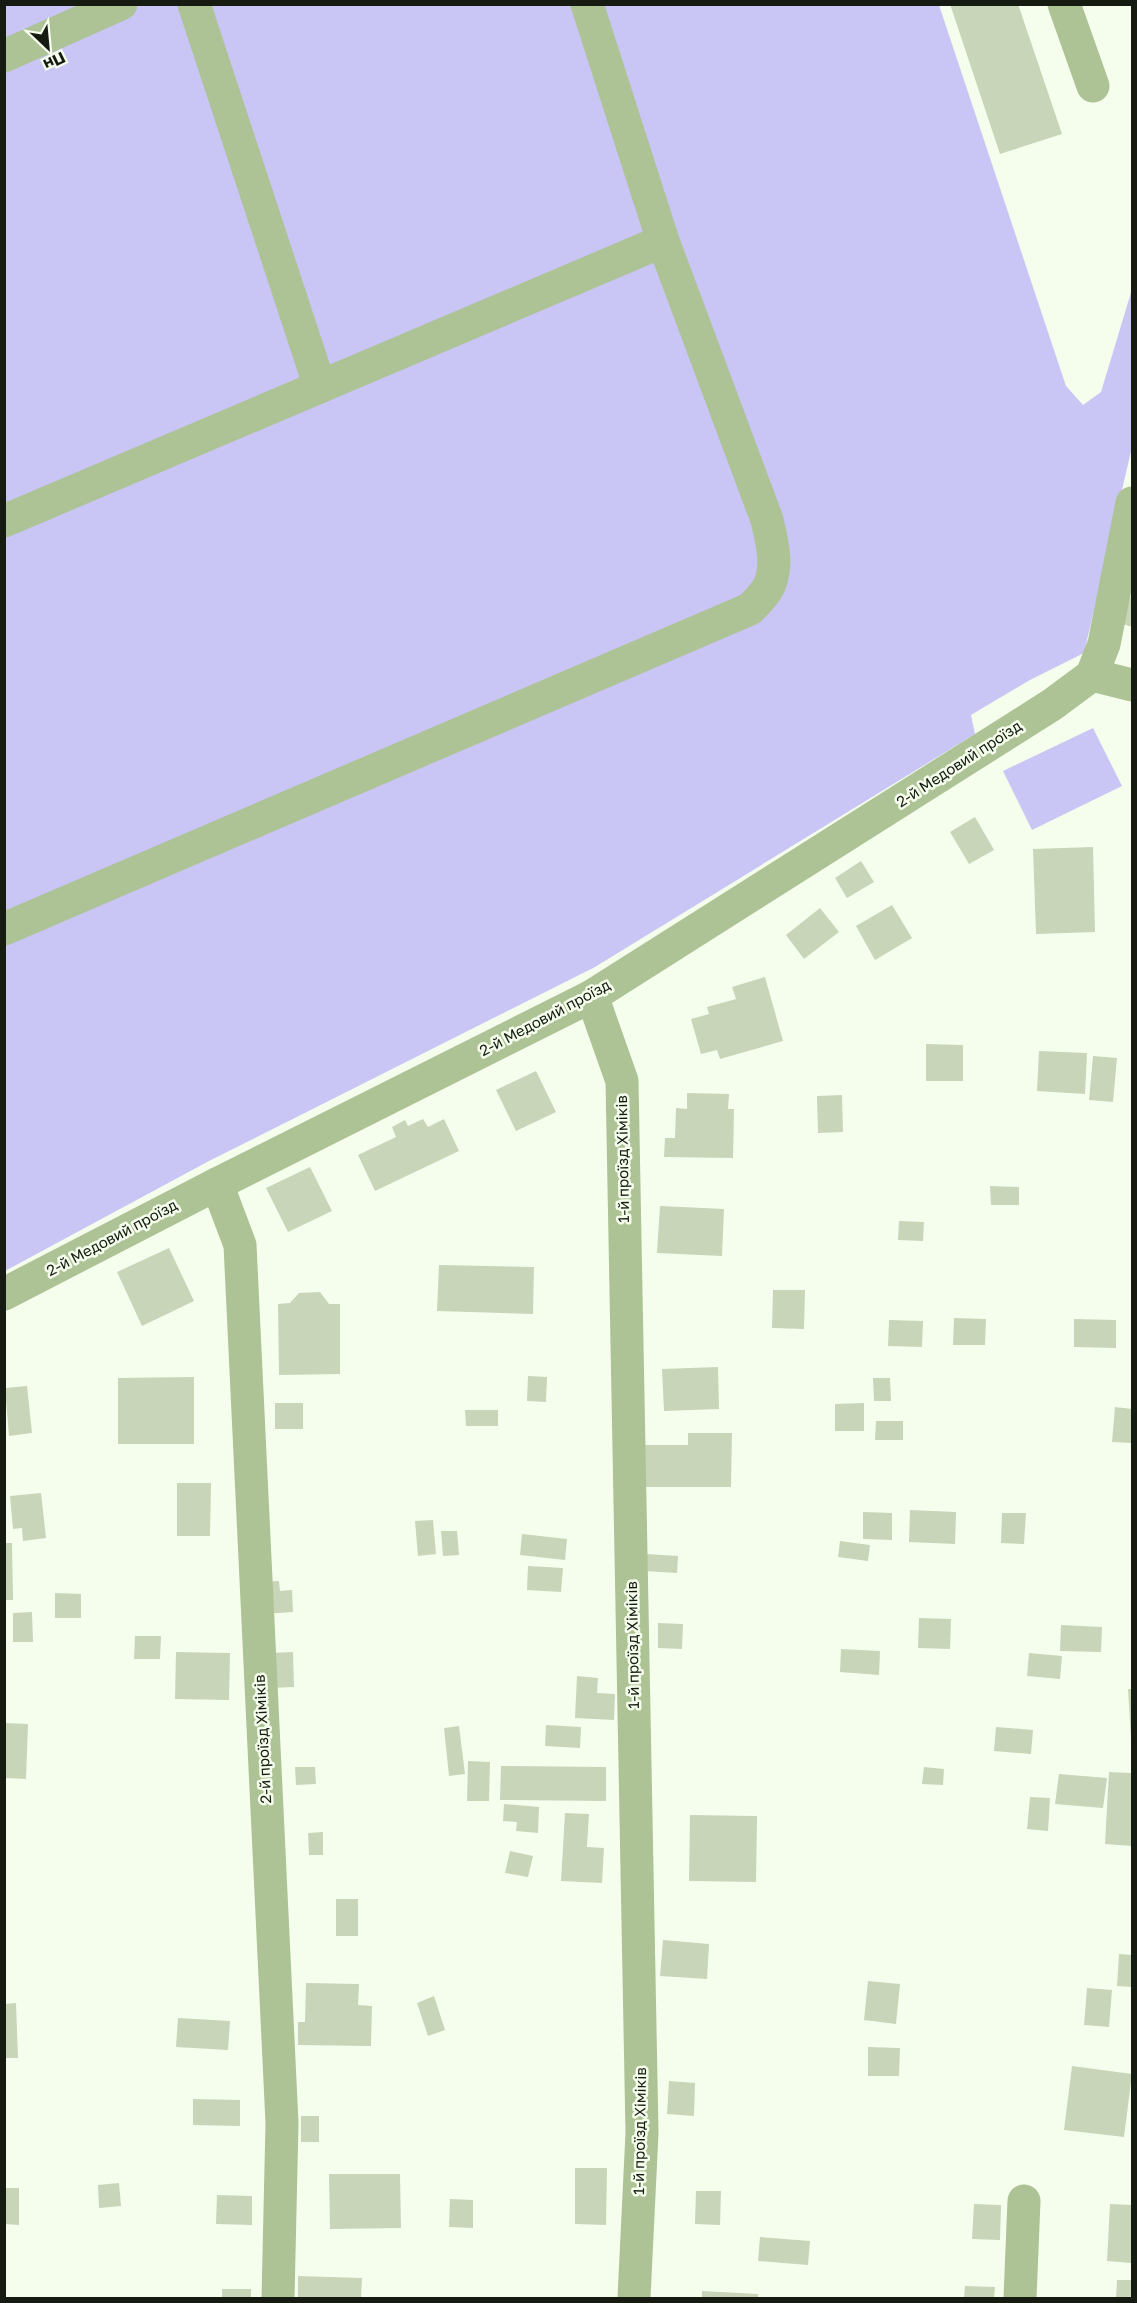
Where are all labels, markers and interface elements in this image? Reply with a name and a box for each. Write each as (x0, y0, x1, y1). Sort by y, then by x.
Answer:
north arrow (18, 18, 78, 78)
text: Пн (40, 48, 69, 75)
street label: 2-й Медовий проїзд (893, 716, 1024, 810)
street label: 2-й Медовий проїзд (476, 975, 613, 1059)
street label: 1-й проїзд Хіміків (612, 1095, 632, 1223)
street label: 2-й Медовий проїзд (43, 1195, 180, 1279)
street label: 1-й проїзд Хіміків (622, 1581, 642, 1709)
street label: 2-й проїзд Хіміків (250, 1674, 274, 1804)
street label: 1-й проїзд Хіміків (629, 2067, 649, 2195)

